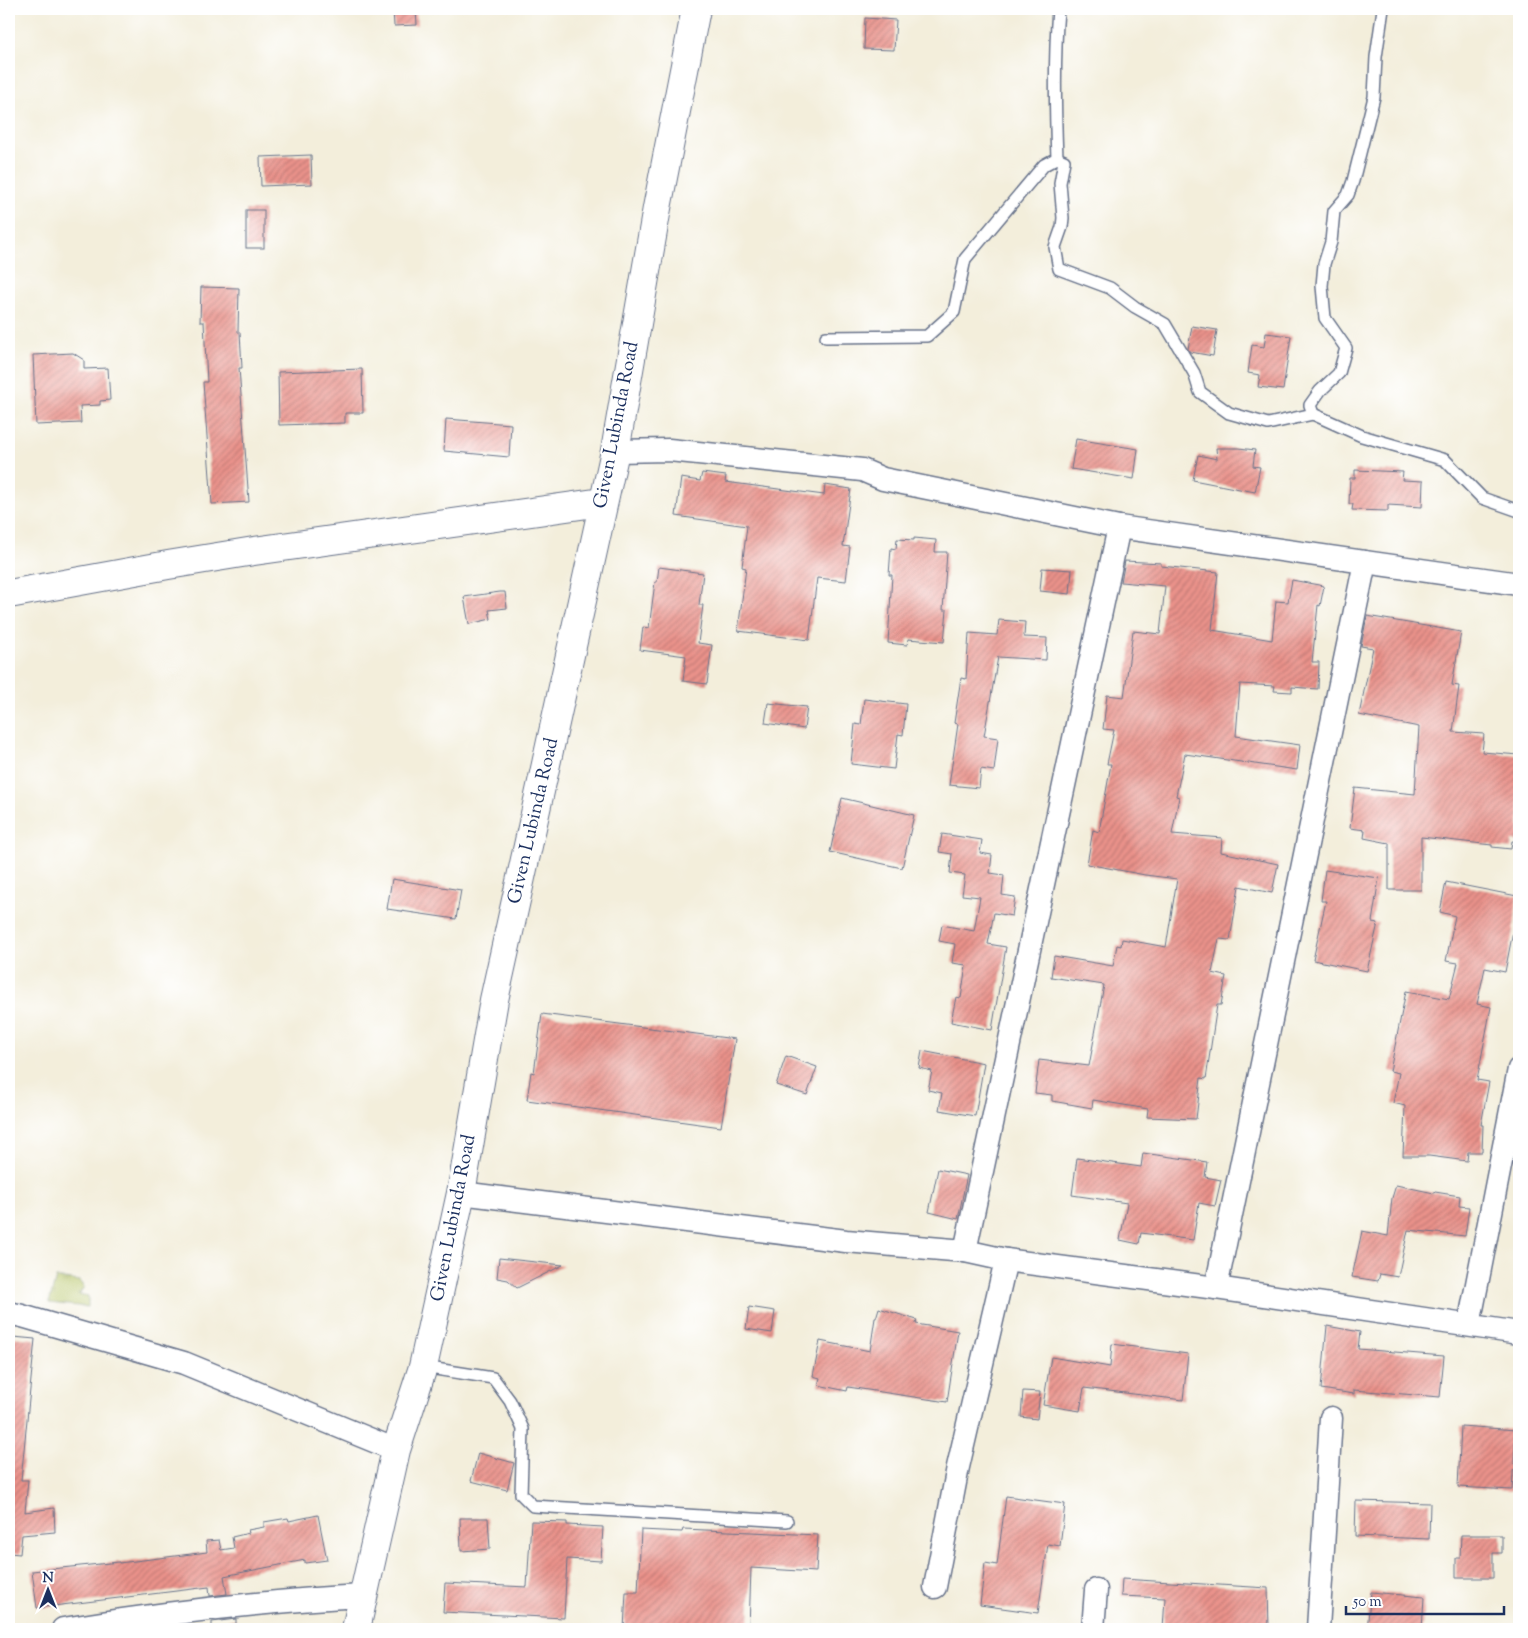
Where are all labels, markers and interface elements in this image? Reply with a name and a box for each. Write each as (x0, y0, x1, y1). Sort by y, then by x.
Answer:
street label: Given Lubinda Road (588, 339, 646, 511)
street label: Given Lubinda Road (502, 735, 566, 907)
street label: Given Lubinda Road (425, 1132, 483, 1304)
north arrow (22, 1566, 72, 1616)
text: N (42, 1569, 54, 1589)
scale bar (1346, 1583, 1503, 1615)
text: 50 m (1352, 1592, 1382, 1613)

